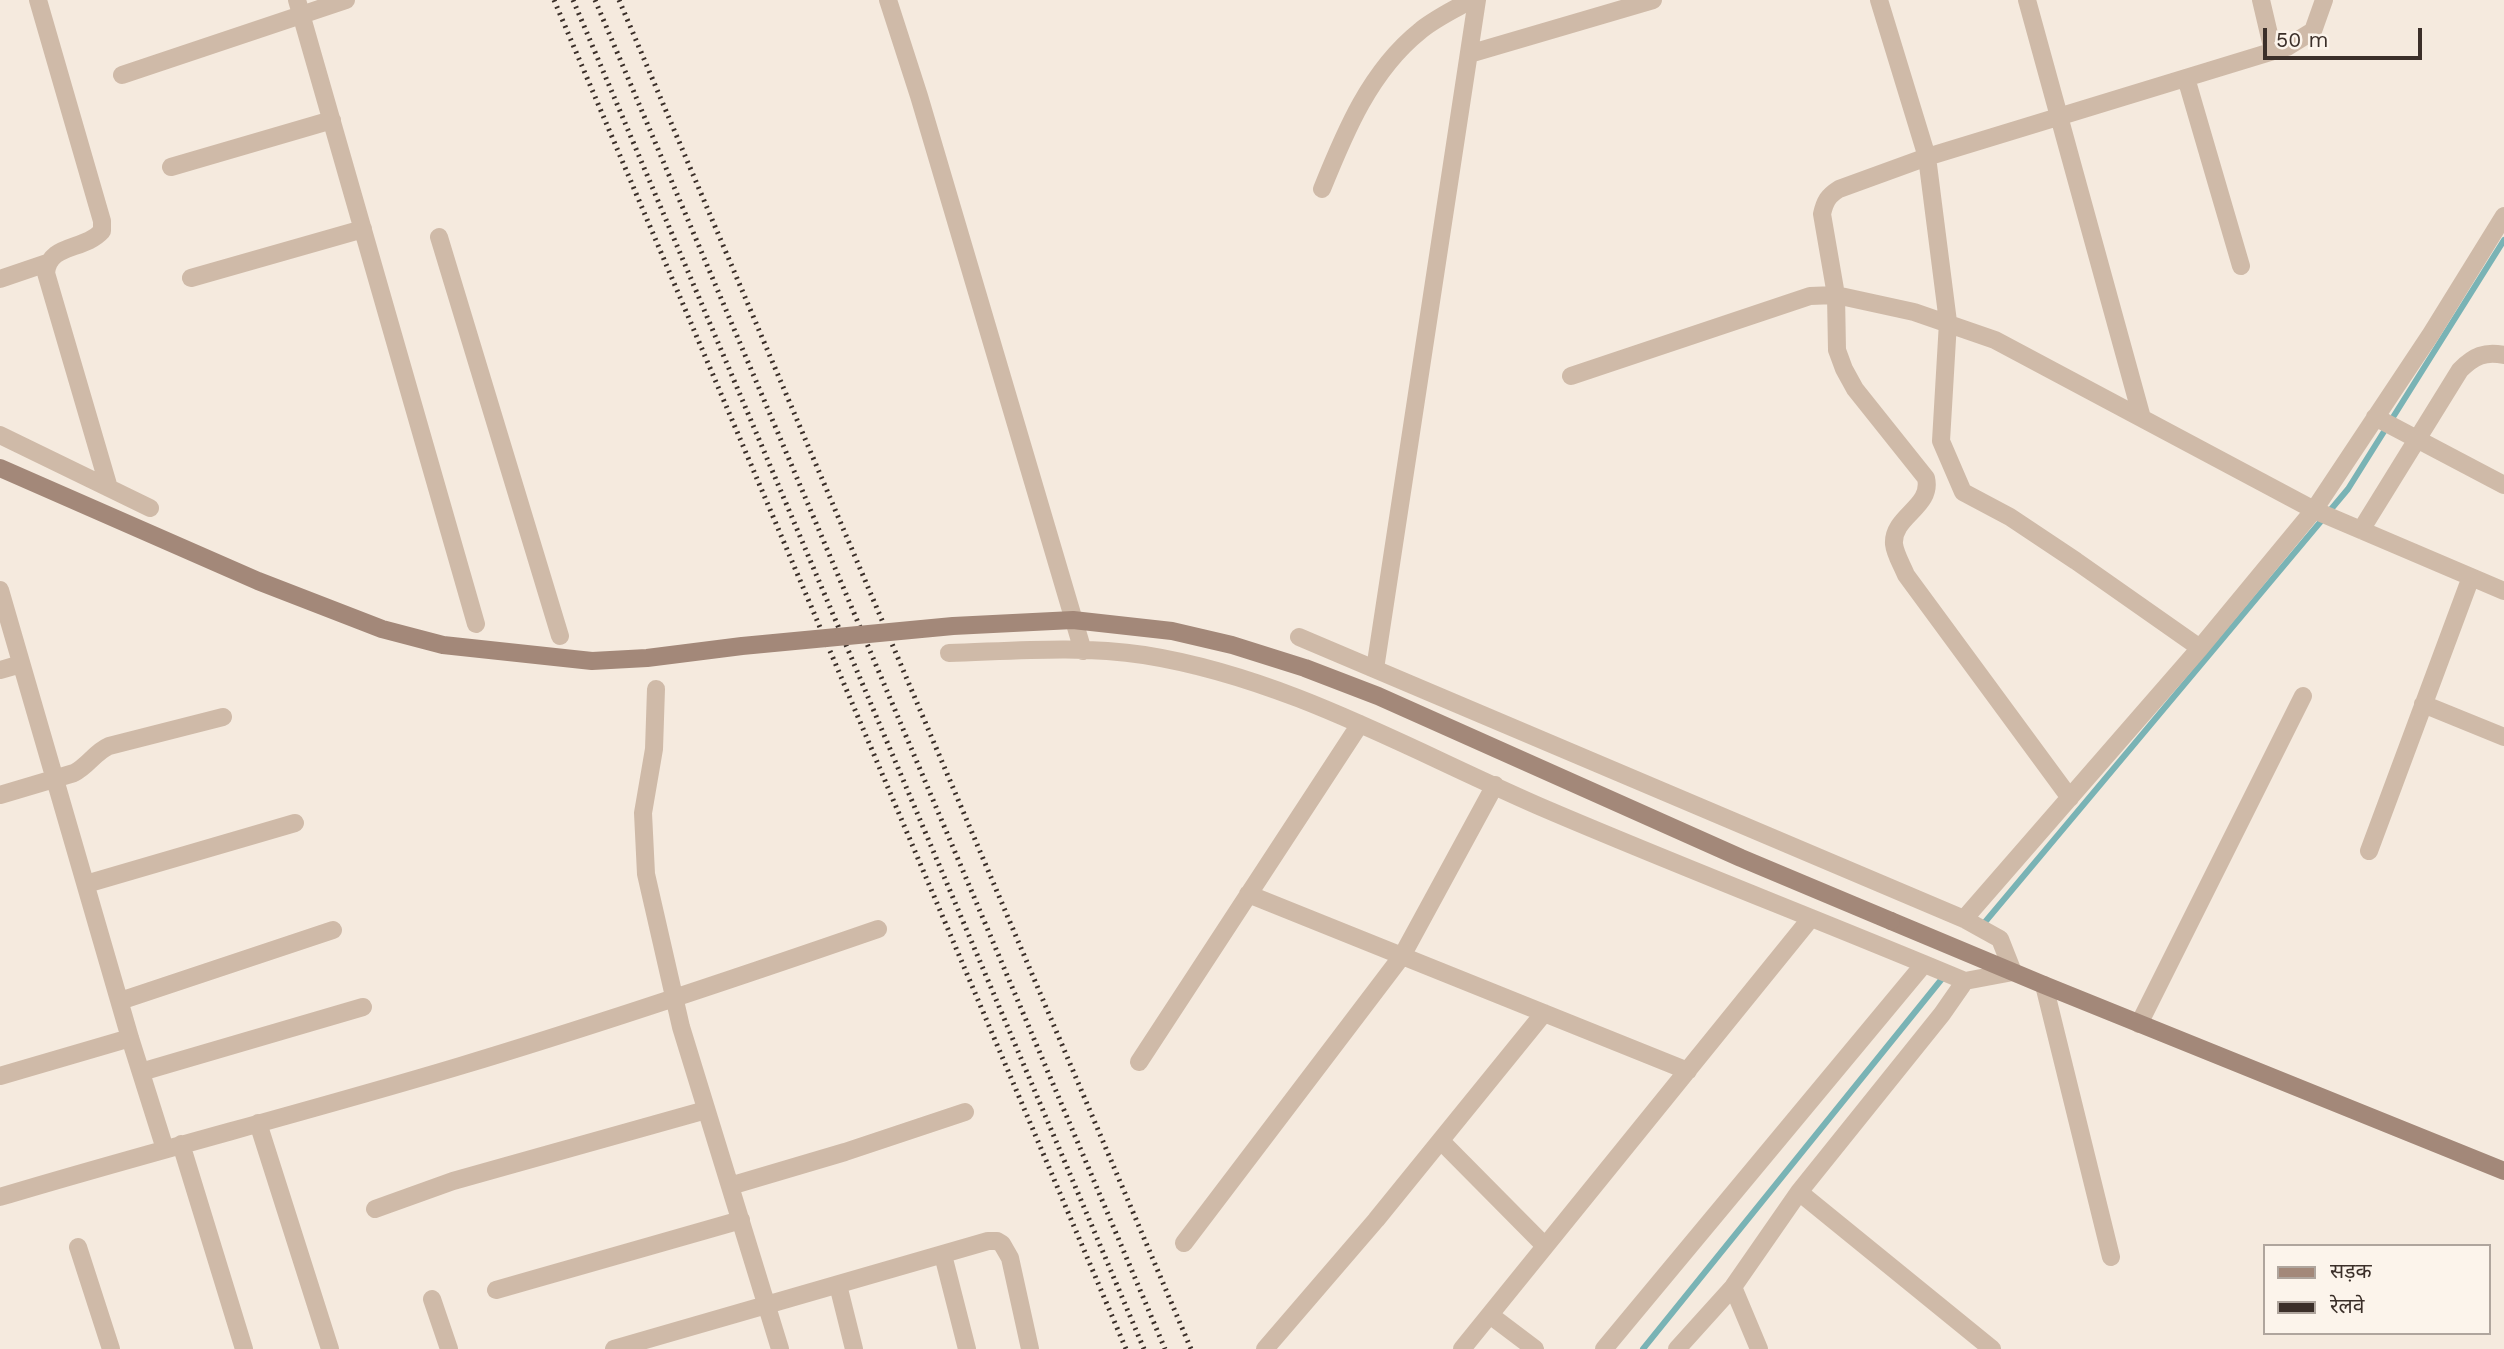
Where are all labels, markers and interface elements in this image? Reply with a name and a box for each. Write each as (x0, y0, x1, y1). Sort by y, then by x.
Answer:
scale bar (2266, 14, 2425, 58)
text: 50 m (2276, 27, 2328, 52)
legend (2262, 1244, 2490, 1335)
text: सड़क (2330, 1258, 2372, 1283)
text: रेलवे (2330, 1293, 2365, 1318)

